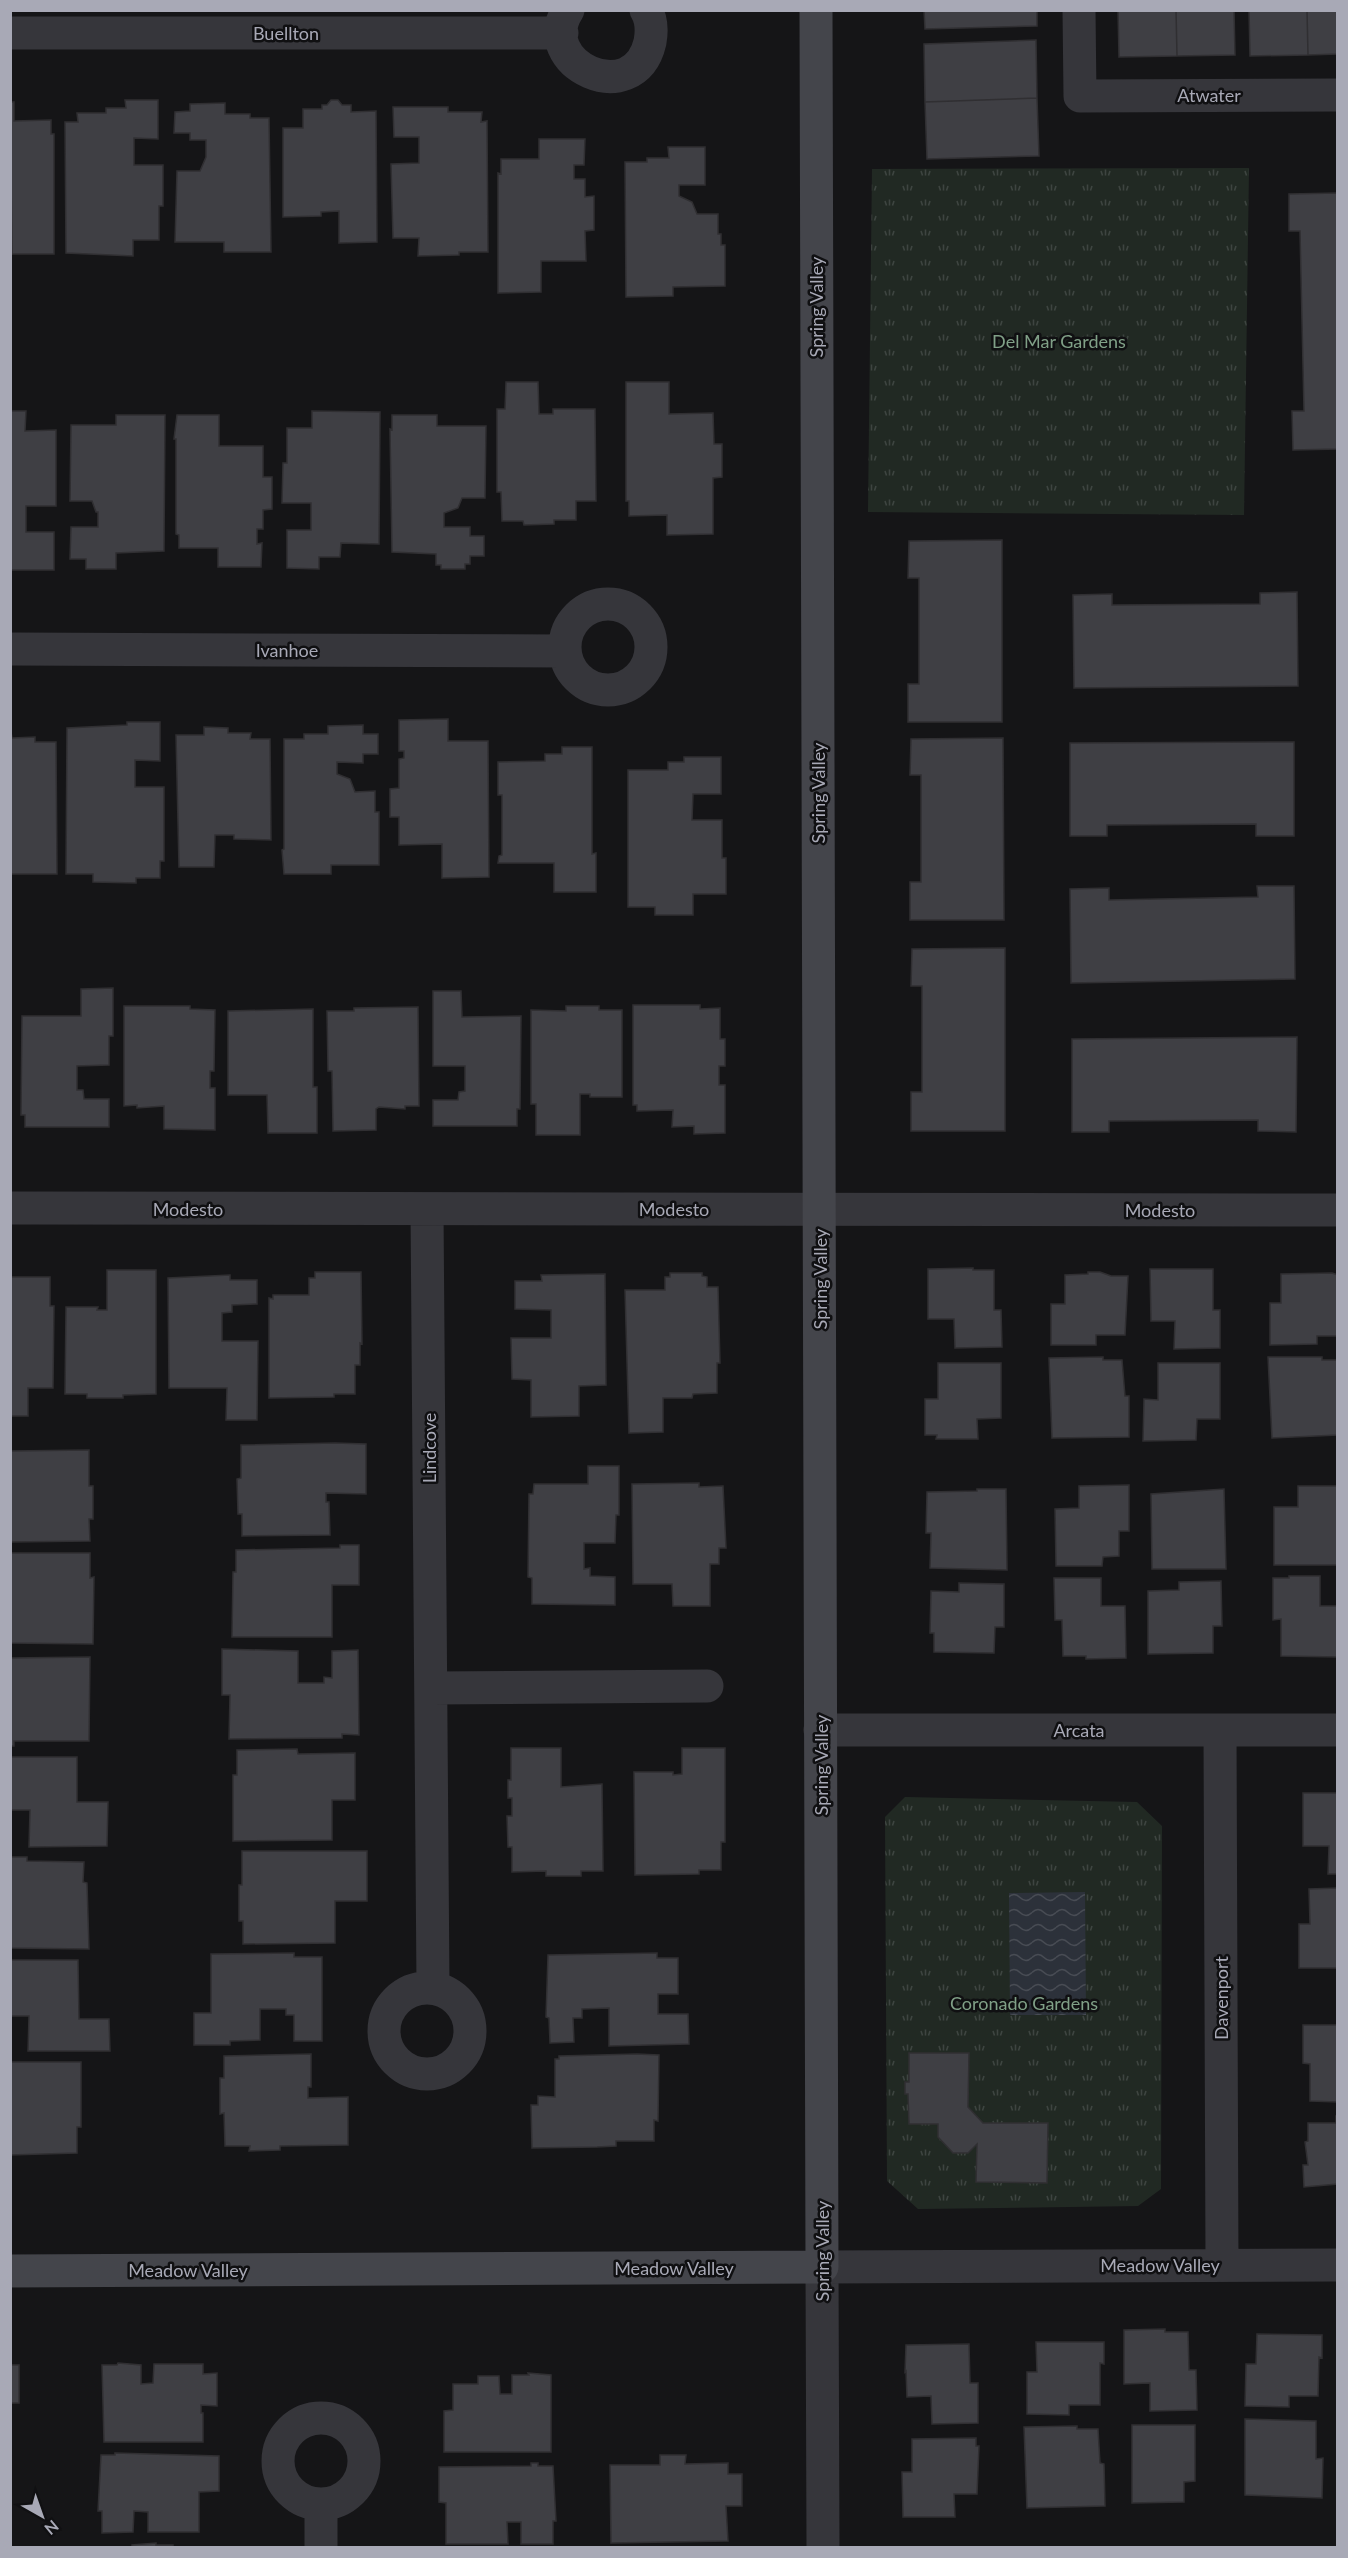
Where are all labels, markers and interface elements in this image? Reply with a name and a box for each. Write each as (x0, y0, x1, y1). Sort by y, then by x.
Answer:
street label: Buellton (253, 22, 319, 44)
street label: Atwater (1177, 84, 1241, 106)
street label: Spring Valley (805, 256, 827, 357)
park label: Del Mar Gardens (992, 330, 1126, 352)
street label: Ivanhoe (256, 639, 318, 661)
street label: Spring Valley (807, 742, 829, 843)
street label: Modesto (153, 1198, 223, 1220)
street label: Modesto (639, 1198, 709, 1220)
street label: Modesto (1125, 1199, 1195, 1221)
street label: Spring Valley (809, 1228, 831, 1329)
street label: Lindcove (418, 1413, 440, 1483)
street label: Spring Valley (810, 1714, 832, 1815)
street label: Arcata (1053, 1719, 1105, 1741)
street label: Davenport (1210, 1955, 1232, 2040)
park label: Coronado Gardens (950, 1992, 1098, 2014)
street label: Spring Valley (811, 2200, 833, 2301)
street label: Meadow Valley (1100, 2254, 1221, 2276)
street label: Meadow Valley (614, 2257, 735, 2279)
street label: Meadow Valley (128, 2259, 249, 2281)
north arrow (12, 2486, 72, 2546)
text: N (41, 2517, 63, 2539)

